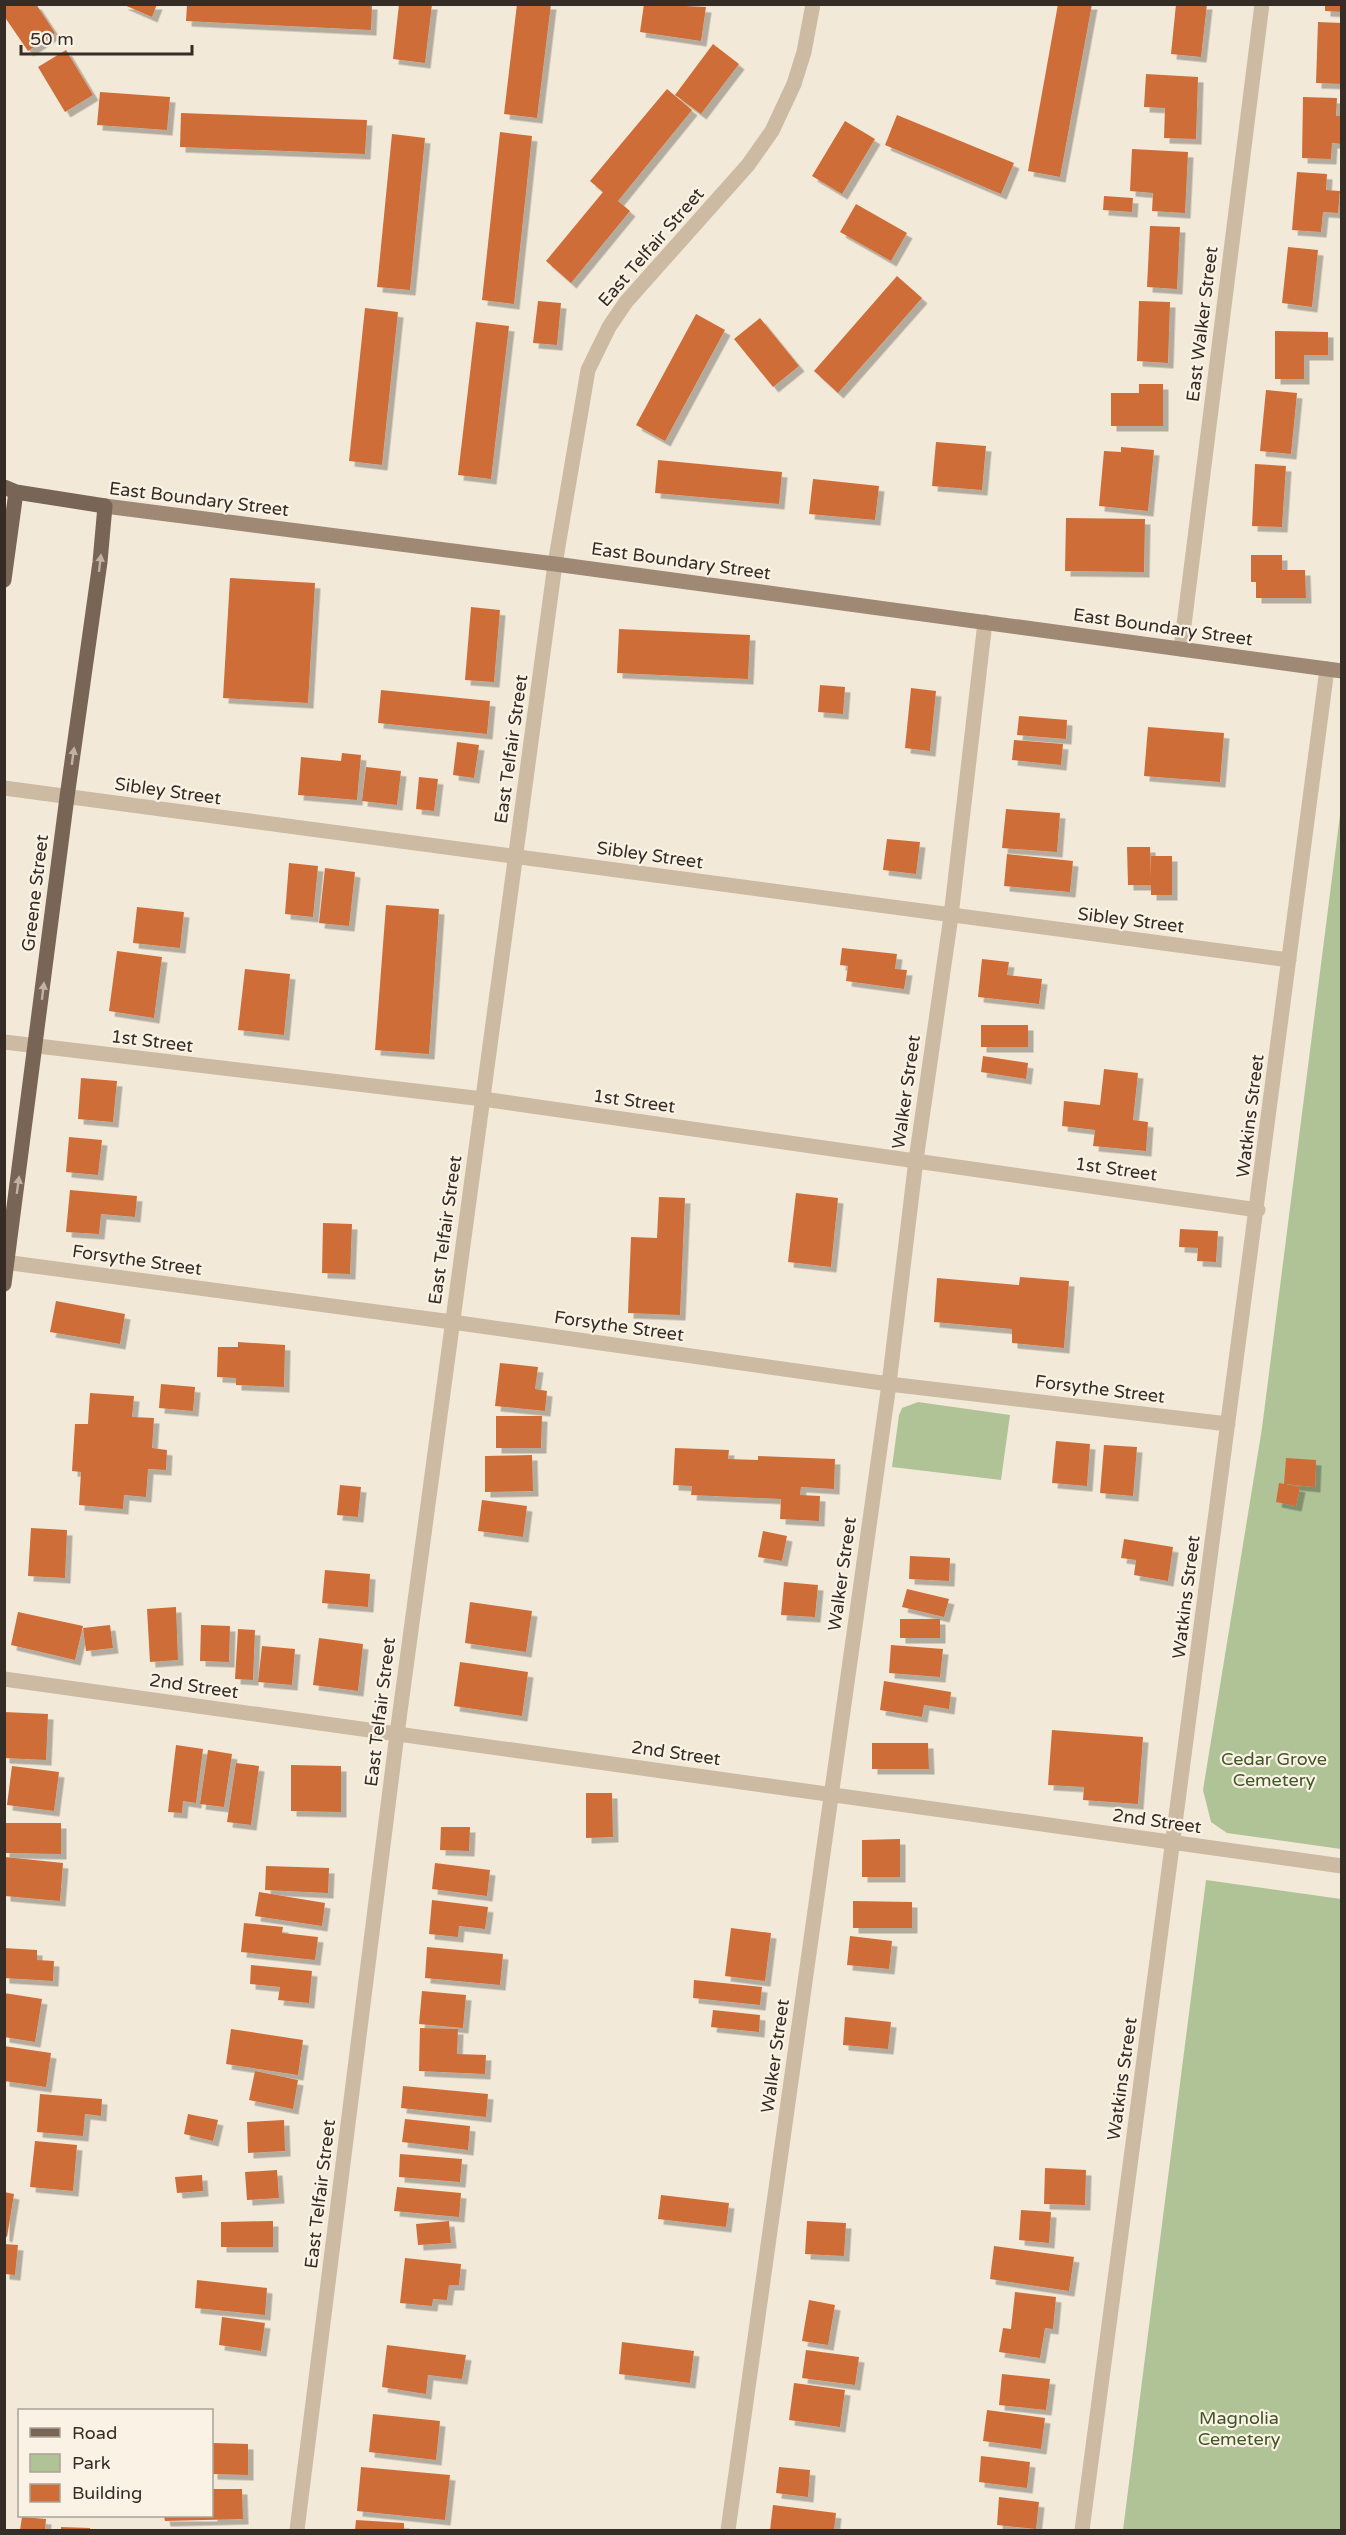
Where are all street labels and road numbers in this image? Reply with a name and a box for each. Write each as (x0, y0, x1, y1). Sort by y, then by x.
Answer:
street label: East Telfair Street (593, 183, 709, 311)
street label: East Walker Street (1182, 245, 1222, 403)
street label: East Boundary Street (108, 477, 290, 521)
street label: East Boundary Street (590, 538, 772, 585)
street label: East Boundary Street (1072, 604, 1254, 651)
street label: East Telfair Street (490, 673, 532, 825)
street label: Sibley Street (113, 773, 223, 809)
street label: Greene Street (17, 833, 53, 953)
street label: Sibley Street (595, 837, 705, 873)
street label: Sibley Street (1076, 903, 1186, 937)
street label: 1st Street (110, 1025, 195, 1057)
street label: Walker Street (887, 1033, 925, 1150)
street label: Watkins Street (1232, 1053, 1269, 1179)
street label: 1st Street (591, 1084, 677, 1118)
street label: 1st Street (1073, 1152, 1159, 1186)
street label: East Telfair Street (424, 1154, 466, 1306)
street label: Forsythe Street (71, 1240, 203, 1280)
street label: Forsythe Street (553, 1306, 685, 1346)
street label: Forsythe Street (1034, 1370, 1166, 1408)
street label: Walker Street (823, 1515, 861, 1632)
street label: Watkins Street (1168, 1534, 1205, 1660)
street label: East Telfair Street (360, 1636, 400, 1788)
street label: 2nd Street (148, 1669, 240, 1703)
street label: 2nd Street (630, 1736, 722, 1770)
street label: 2nd Street (1111, 1804, 1203, 1838)
street label: Walker Street (756, 1997, 794, 2114)
street label: Watkins Street (1102, 2016, 1142, 2142)
street label: East Telfair Street (300, 2118, 340, 2270)

